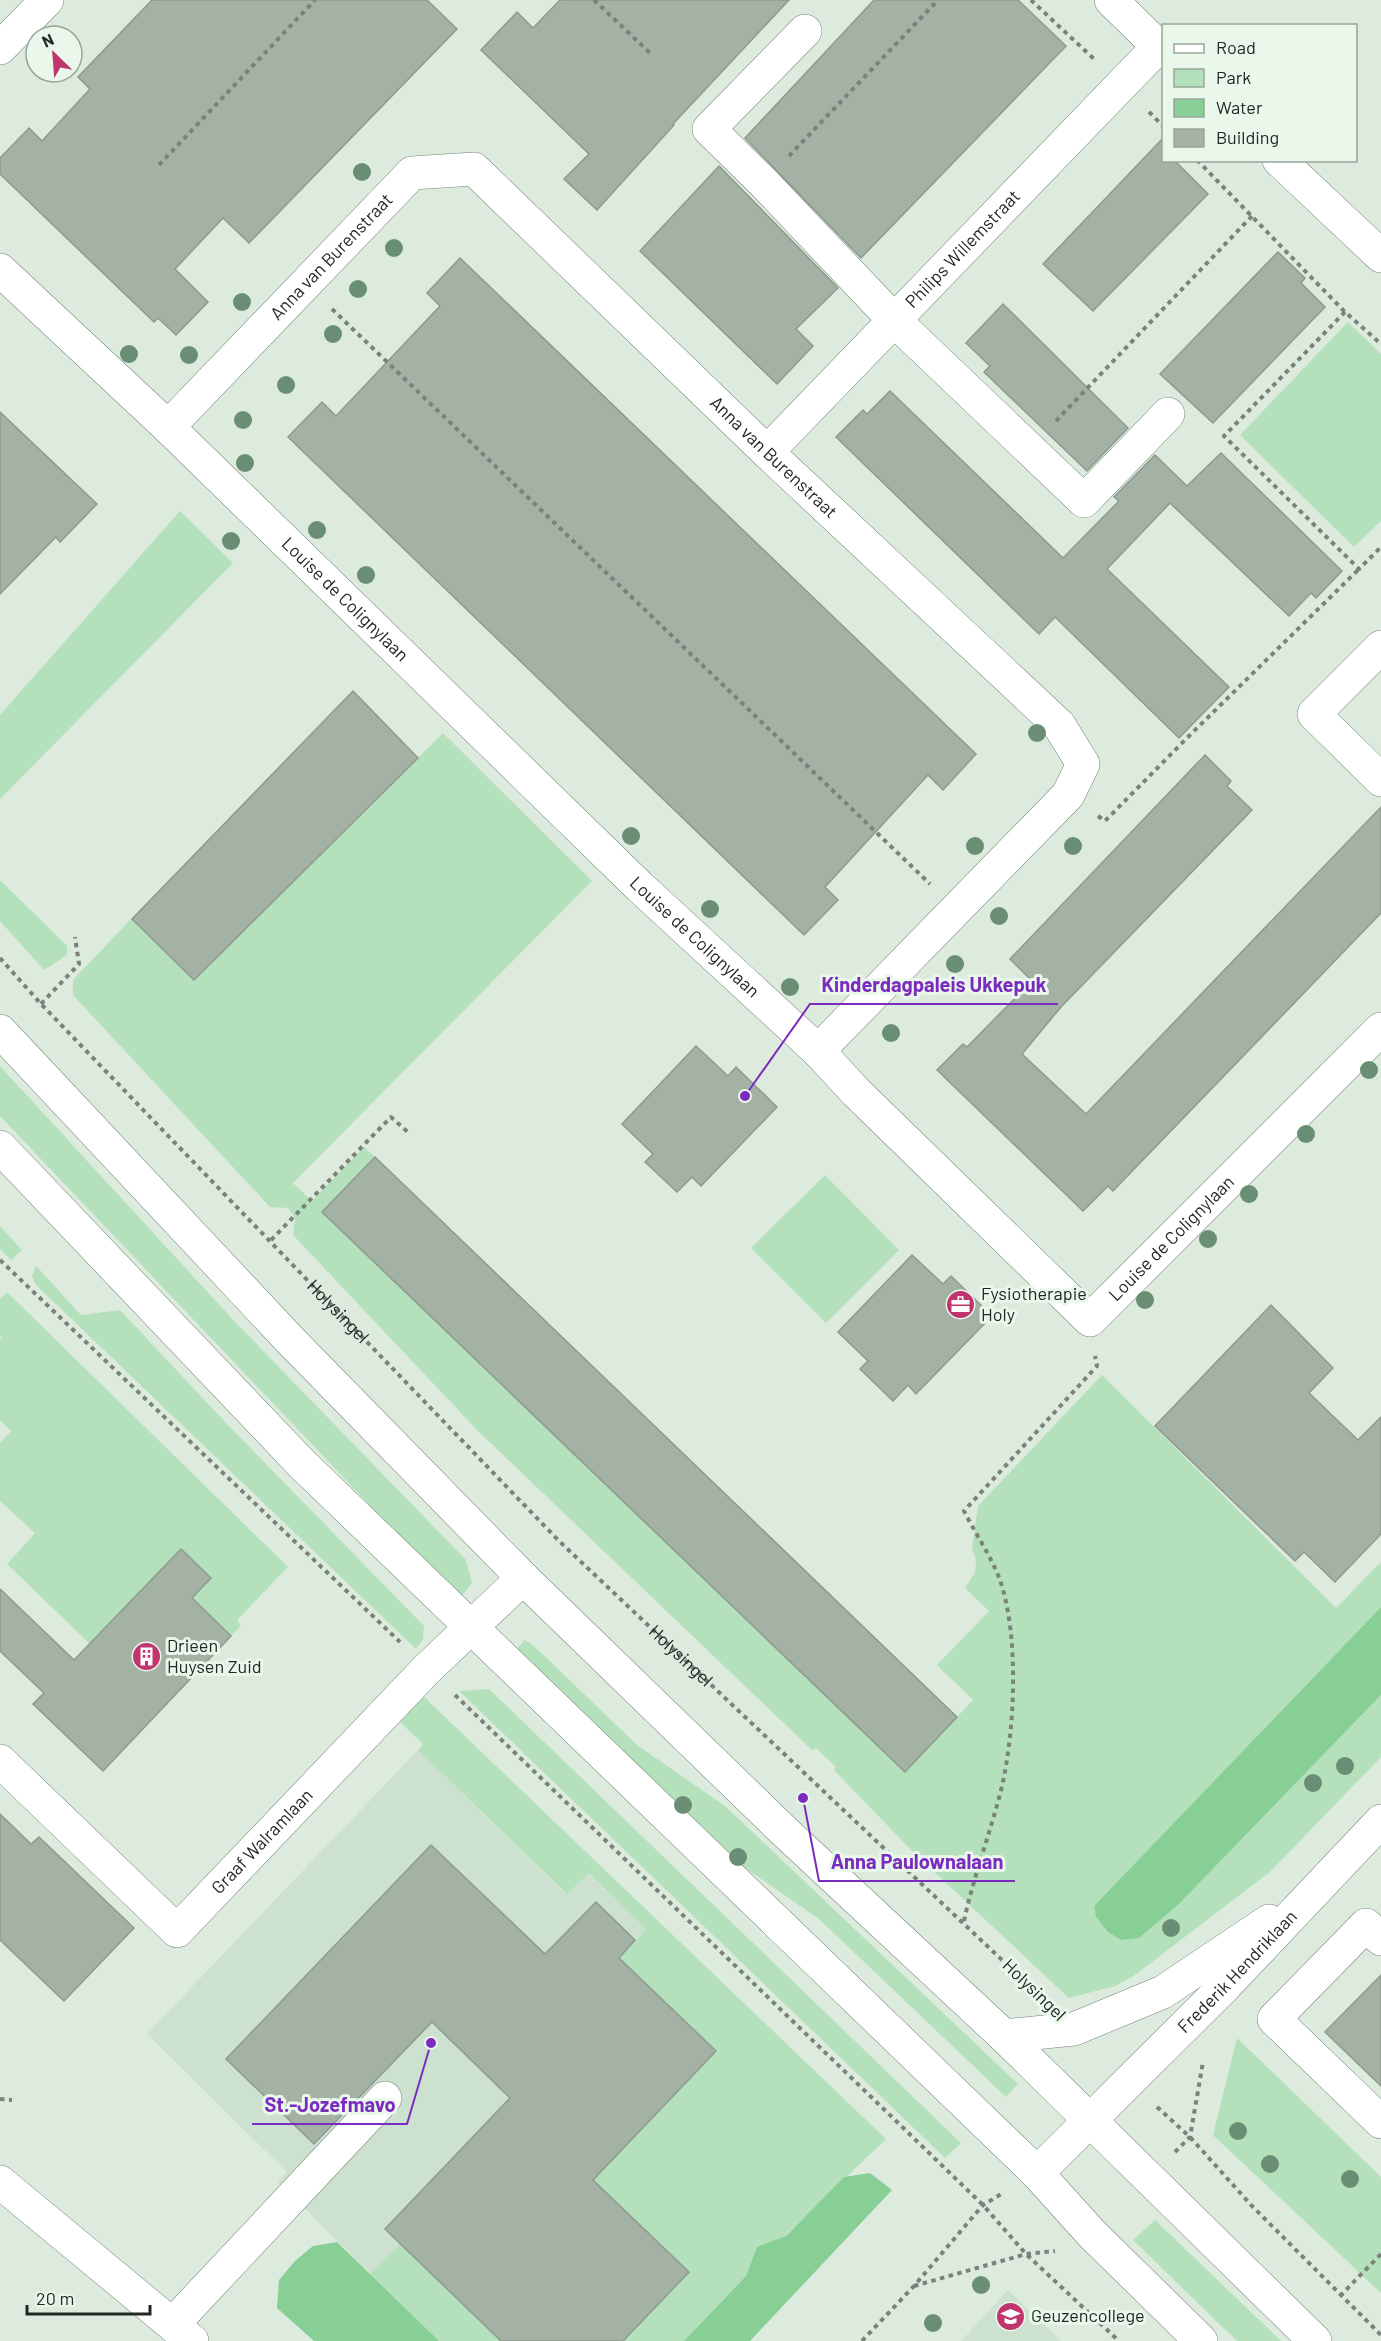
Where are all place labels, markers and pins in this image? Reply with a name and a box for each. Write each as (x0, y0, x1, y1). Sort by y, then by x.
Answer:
callout: Kinderdagpaleis Ukkepuk (810, 966, 1058, 1004)
place label: Fysiotherapie Holy (981, 1282, 1087, 1325)
office icon: Fysiotherapie Holy (944, 1288, 976, 1320)
place label: Drieen Huysen Zuid (167, 1634, 262, 1677)
building icon: Drieen Huysen Zuid (130, 1640, 162, 1672)
callout: Anna Paulownalaan (819, 1843, 1015, 1881)
callout: St.-Jozefmavo (252, 2086, 407, 2124)
school or university icon: Geuzencollege (994, 2300, 1026, 2332)
place label: Geuzencollege (1031, 2304, 1145, 2326)

